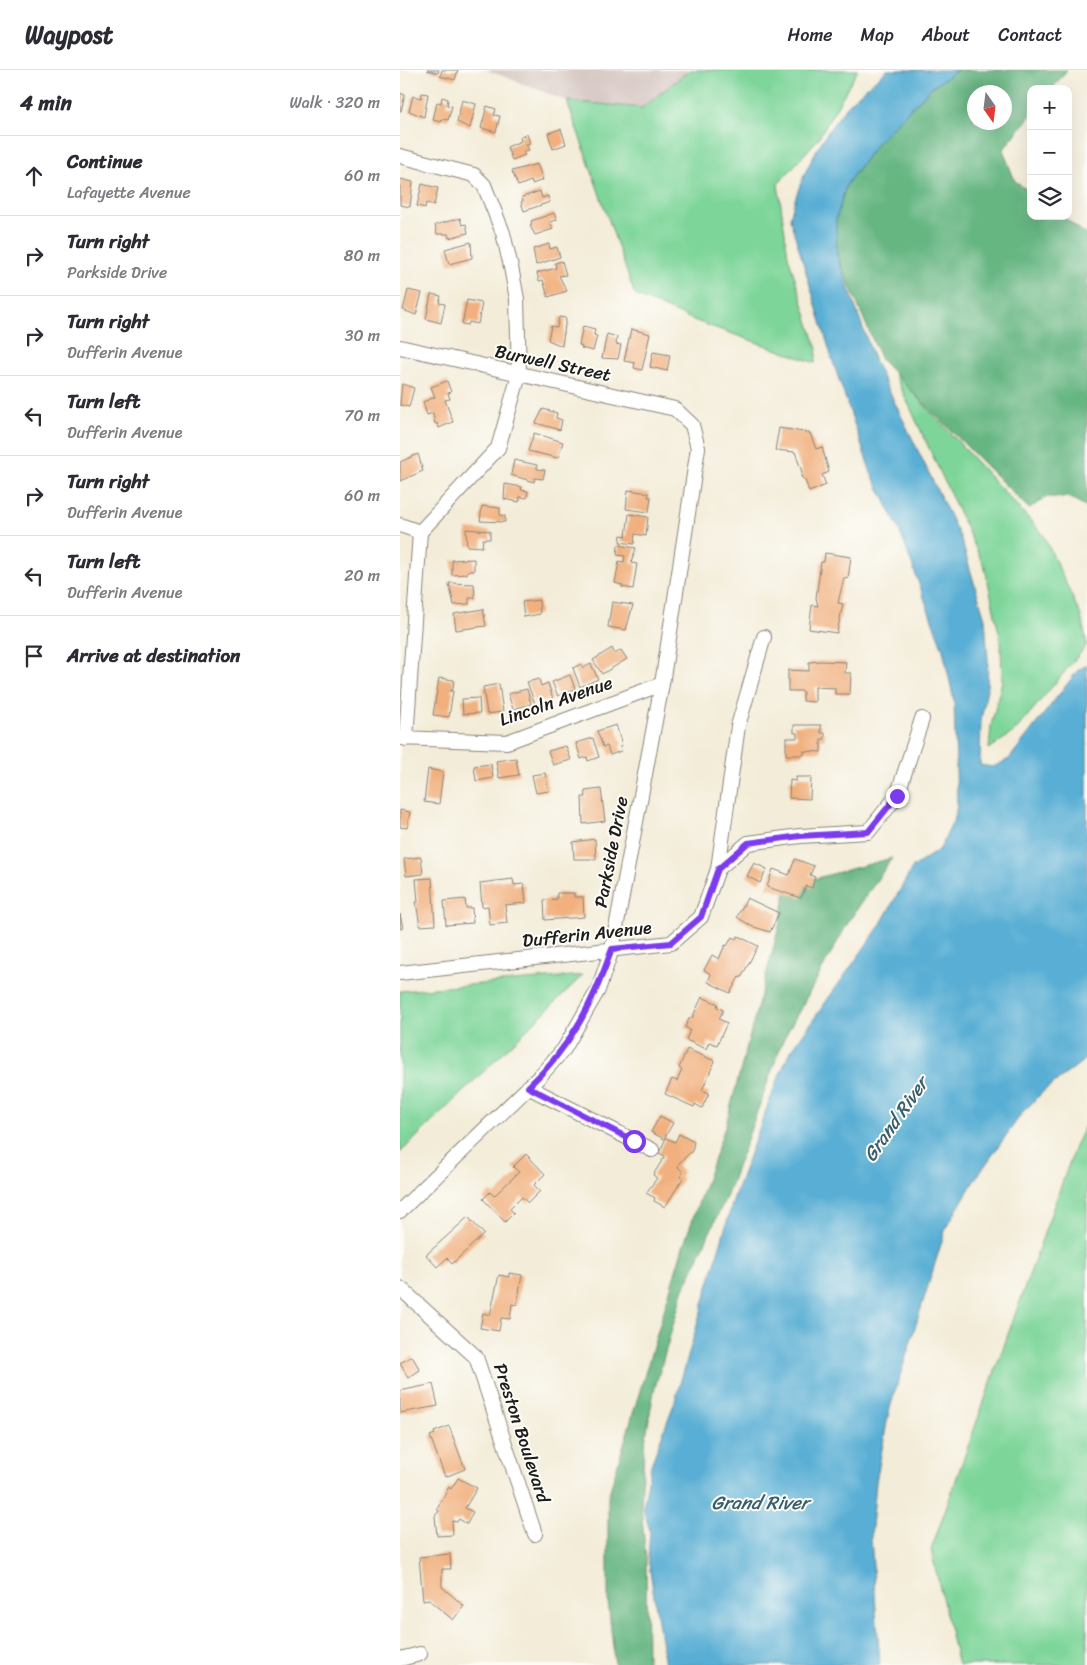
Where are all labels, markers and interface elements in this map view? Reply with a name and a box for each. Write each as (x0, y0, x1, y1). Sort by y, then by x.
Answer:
text: Waypost (25, 14, 113, 56)
text: Home (788, 19, 833, 51)
text: Map (861, 19, 894, 51)
text: About (922, 19, 970, 51)
text: Contact (998, 19, 1062, 51)
text: 4 min (20, 84, 72, 122)
north arrow (967, 85, 1012, 130)
map controls (1027, 85, 1072, 220)
button: + (1027, 85, 1072, 130)
text: Walk · 320 m (289, 88, 380, 117)
button: − (1027, 130, 1072, 175)
text: Continue (67, 145, 143, 178)
text: 60 m (344, 161, 380, 190)
icon: ahead (20, 162, 48, 190)
button: layers (1027, 175, 1072, 220)
text: Lafayette Avenue (67, 178, 191, 207)
text: Turn right (67, 225, 149, 258)
text: 80 m (344, 241, 380, 270)
icon: right (20, 242, 48, 270)
text: Parkside Drive (67, 258, 167, 287)
text: Turn right (67, 305, 149, 338)
text: 30 m (345, 321, 380, 350)
icon: right (20, 322, 48, 350)
street label: Burwell Street (492, 335, 614, 391)
text: Dufferin Avenue (67, 338, 182, 367)
text: Turn left (67, 385, 140, 418)
text: 70 m (344, 401, 380, 430)
icon: left (20, 402, 48, 430)
text: Dufferin Avenue (67, 418, 182, 447)
text: Turn right (67, 465, 149, 498)
text: 60 m (344, 481, 380, 510)
icon: right (20, 482, 48, 510)
text: Dufferin Avenue (67, 498, 182, 527)
text: Turn left (67, 545, 140, 578)
text: 20 m (344, 561, 380, 590)
icon: left (20, 562, 48, 590)
text: Dufferin Avenue (67, 578, 182, 607)
text: Arrive at destination (67, 639, 240, 672)
icon: arrive (20, 642, 48, 670)
street label: Lincoln Avenue (495, 667, 617, 735)
route end (886, 785, 909, 808)
street label: Parkside Drive (585, 794, 637, 910)
street label: Dufferin Avenue (521, 911, 654, 957)
water label: Grand River (854, 1067, 939, 1168)
route start (623, 1130, 646, 1153)
street label: Preston Boulevard (484, 1359, 560, 1508)
water label: Grand River (712, 1486, 812, 1519)

